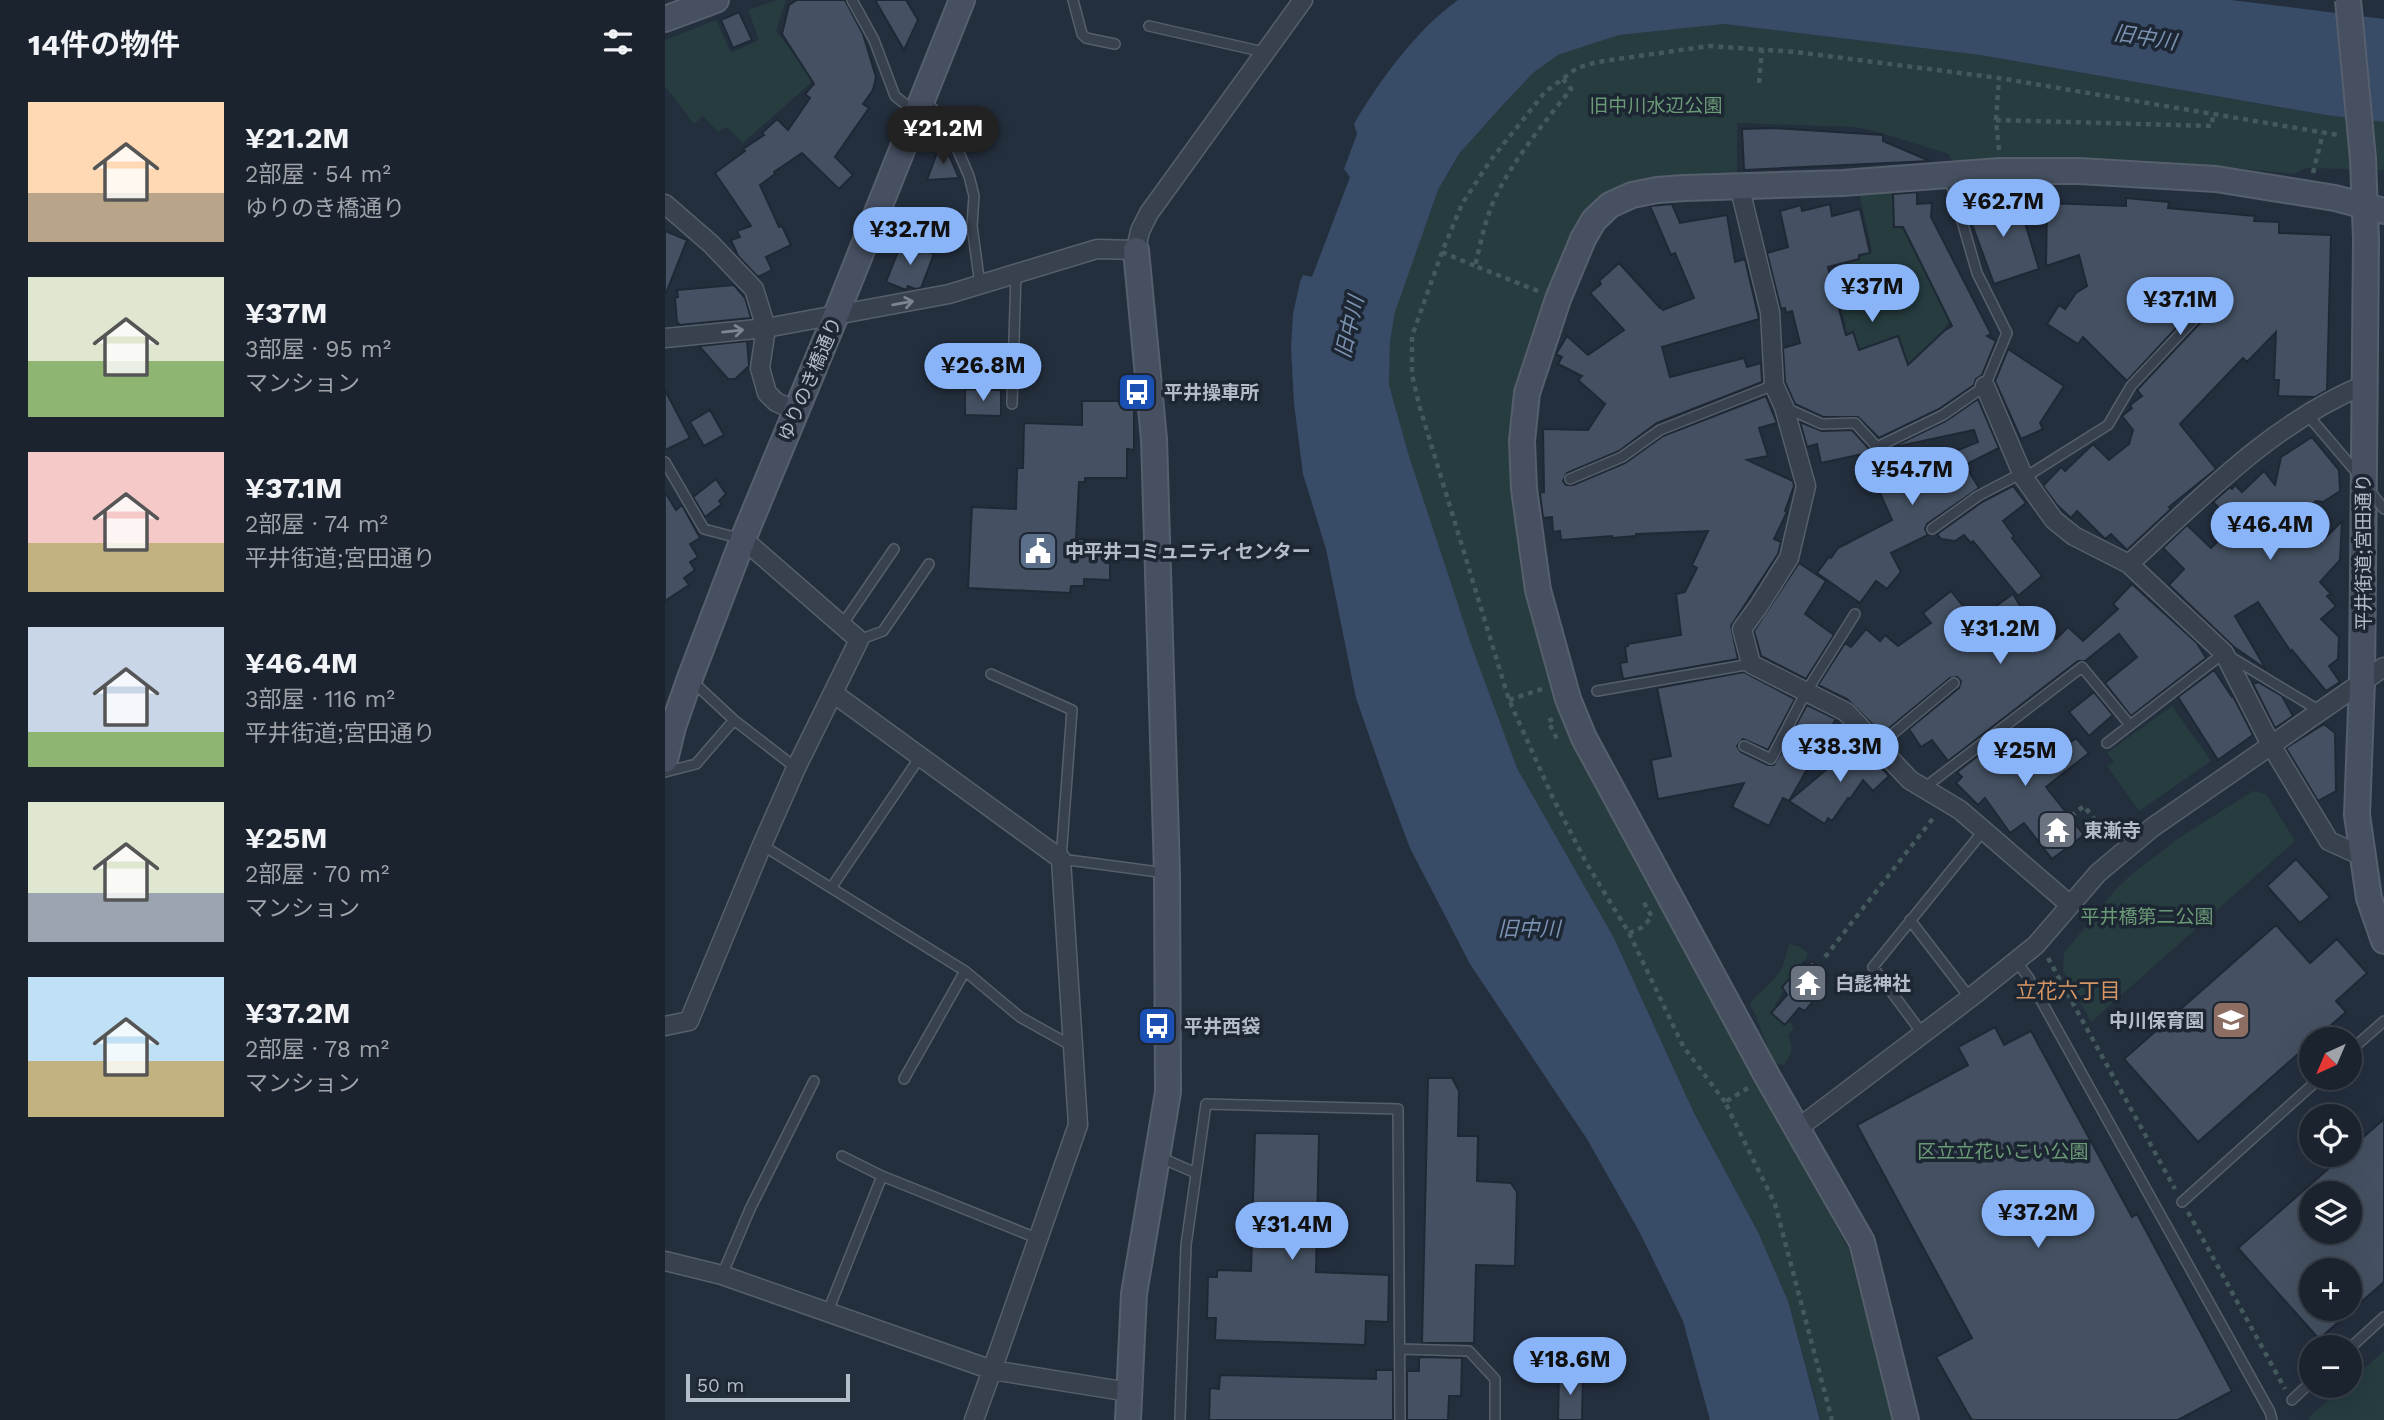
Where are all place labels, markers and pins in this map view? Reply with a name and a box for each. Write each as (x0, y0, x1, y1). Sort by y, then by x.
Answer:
pin: ¥21.2M (886, 106, 1000, 166)
pin: ¥62.7M (1946, 180, 2060, 239)
pin: ¥32.7M (853, 208, 967, 267)
pin: ¥37M (1831, 264, 1913, 324)
pin: ¥37.1M (2123, 278, 2237, 337)
pin: ¥26.8M (926, 344, 1040, 403)
bus stop icon: 平井操車所 (1116, 371, 1158, 413)
place label: 平井操車所 (1164, 381, 1259, 404)
pin: ¥54.7M (1855, 448, 1969, 507)
pin: ¥46.4M (2213, 503, 2327, 562)
public building icon: 中平井コミュニティセンター (1017, 530, 1059, 572)
place label: 中平井コミュニティセンター (1065, 540, 1311, 563)
pin: ¥31.2M (1943, 606, 2057, 666)
pin: ¥38.3M (1783, 724, 1897, 784)
pin: ¥25M (1984, 728, 2066, 788)
temple icon: 東漸寺 (2036, 809, 2078, 851)
place label: 東漸寺 (2084, 819, 2141, 842)
temple icon: 白髭神社 (1787, 962, 1829, 1004)
place label: 白髭神社 (1835, 972, 1911, 995)
school or university icon: 中川保育園 (2210, 999, 2252, 1041)
bus stop icon: 平井西袋 (1136, 1005, 1178, 1047)
place label: 中川保育園 (2109, 1009, 2204, 1032)
place label: 平井西袋 (1184, 1015, 1260, 1038)
pin: ¥37.2M (1981, 1190, 2095, 1250)
pin: ¥31.4M (1235, 1202, 1349, 1262)
pin: ¥18.6M (1513, 1338, 1627, 1397)

